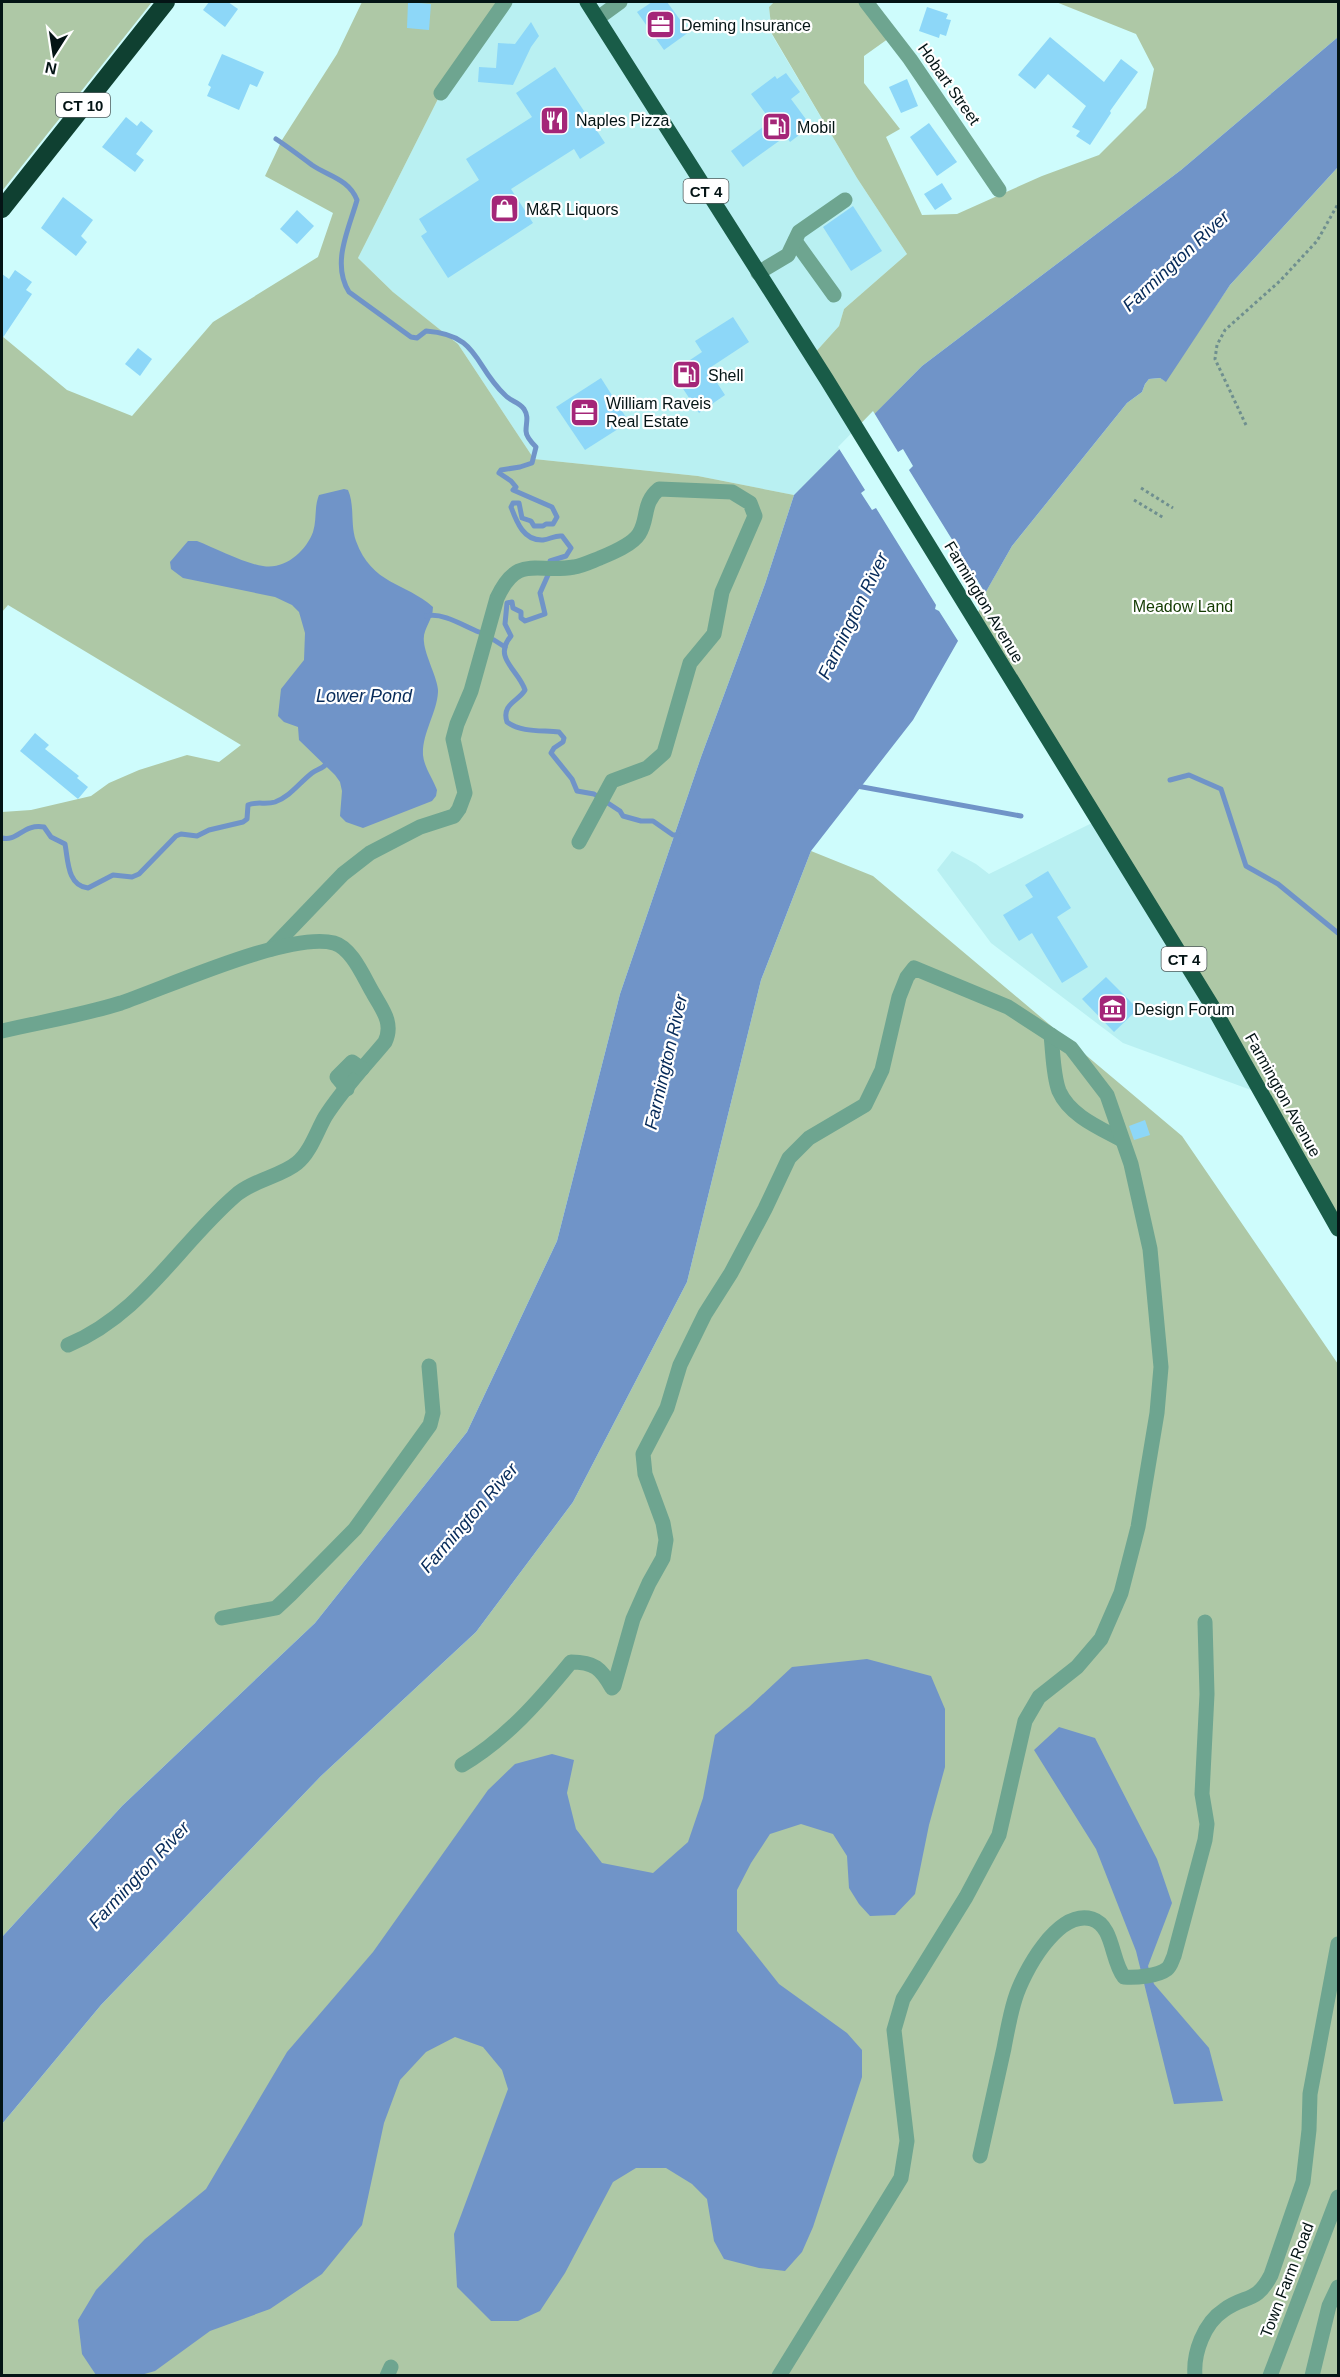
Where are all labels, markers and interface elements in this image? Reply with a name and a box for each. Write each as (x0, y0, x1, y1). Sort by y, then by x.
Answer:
office icon: Deming Insurance (644, 9, 676, 41)
place label: Deming Insurance (681, 17, 811, 34)
north arrow (24, 24, 84, 84)
street label: Hobart Street (915, 40, 984, 128)
text: N (44, 59, 58, 78)
road number: CT 10 (56, 93, 110, 117)
restaurant icon: Naples Pizza (539, 104, 571, 136)
fuel station icon: Mobil (760, 111, 792, 143)
place label: Naples Pizza (576, 112, 669, 129)
place label: Mobil (797, 119, 835, 136)
road number: CT 4 (684, 179, 728, 203)
shop icon: M&R Liquors (489, 193, 521, 225)
place label: M&R Liquors (526, 201, 618, 218)
water label: Farmington River (1119, 206, 1234, 315)
fuel station icon: Shell (671, 359, 703, 391)
place label: Shell (708, 367, 744, 384)
place label: William Raveis Real Estate (606, 395, 711, 430)
office icon: William Raveis Real Estate (569, 396, 601, 428)
street label: Farmington Avenue (941, 538, 1027, 666)
water label: Farmington River (814, 549, 893, 682)
park label: Meadow Land (1133, 598, 1233, 615)
water label: Lower Pond (316, 686, 413, 706)
road number: CT 4 (1162, 947, 1206, 971)
water label: Farmington River (641, 992, 691, 1132)
museum icon: Design Forum (1097, 993, 1129, 1025)
place label: Design Forum (1134, 1001, 1234, 1018)
street label: Farmington Avenue (1242, 1030, 1324, 1160)
water label: Farmington River (416, 1459, 522, 1577)
water label: Farmington River (85, 1817, 194, 1932)
street label: Town Farm Road (1257, 2220, 1317, 2340)

